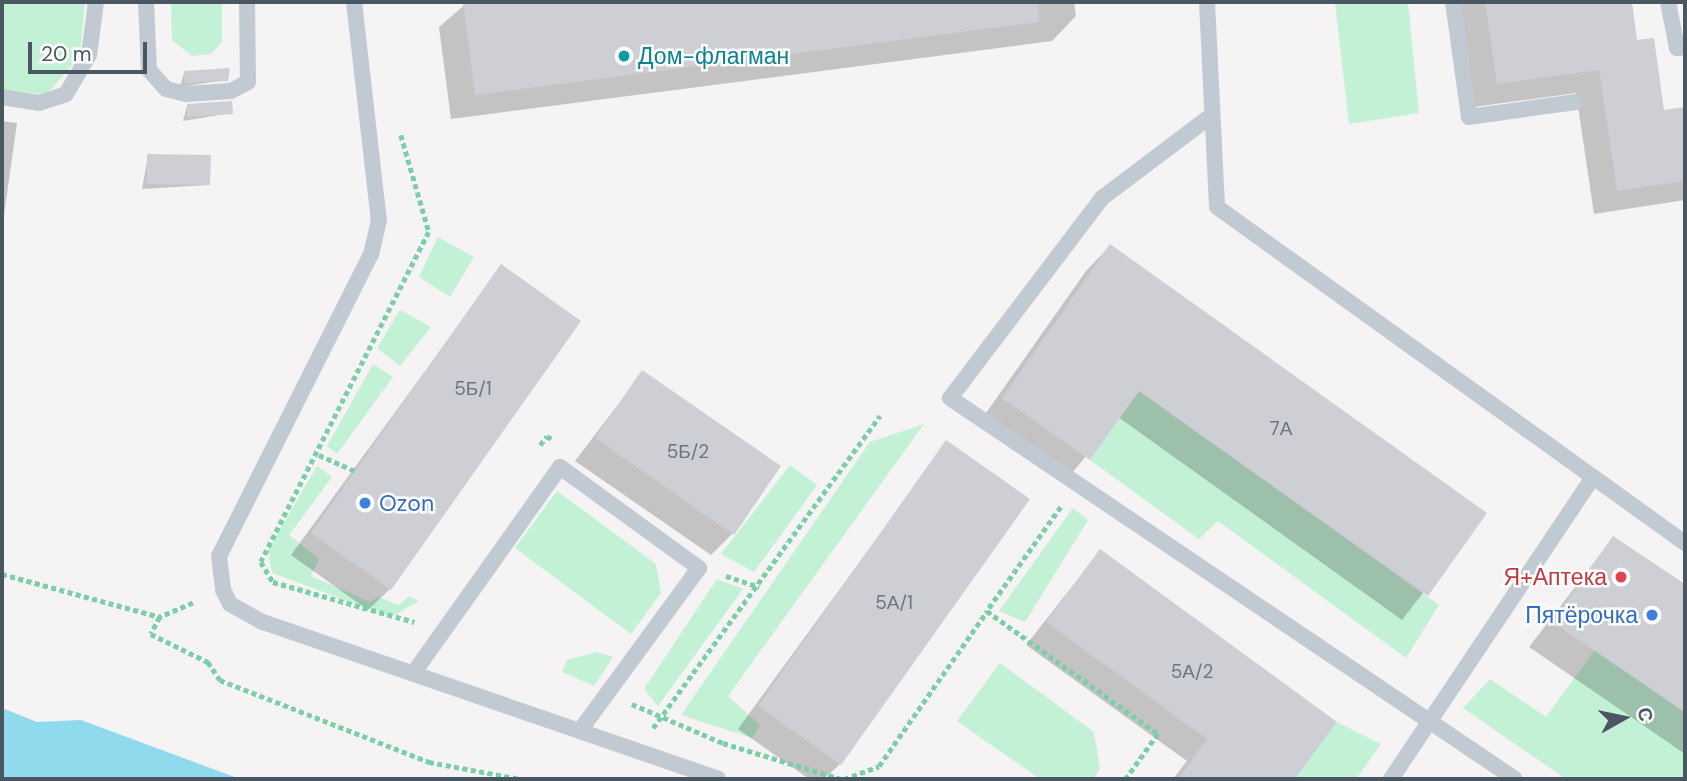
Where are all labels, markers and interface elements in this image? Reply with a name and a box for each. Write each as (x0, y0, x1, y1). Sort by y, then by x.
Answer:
scale bar (32, 28, 150, 72)
text: 20 m (41, 40, 92, 68)
place label: Дом-флагман (638, 42, 789, 70)
marker: Дом-флагман (616, 48, 632, 64)
house number: 5Б/1 (454, 378, 492, 400)
house number: 7А (1270, 418, 1292, 440)
house number: 5Б/2 (667, 441, 709, 463)
place label: Ozon (379, 489, 434, 517)
marker: Ozon (357, 495, 373, 511)
place label: Я+Аптека (1504, 563, 1607, 591)
marker: Я+Аптека (1613, 569, 1629, 585)
house number: 5А/1 (875, 592, 913, 614)
place label: Пятёрочка (1525, 601, 1638, 629)
marker: Пятёрочка (1644, 607, 1660, 623)
house number: 5А/2 (1171, 661, 1213, 683)
north arrow (1589, 683, 1659, 753)
text: С (1632, 706, 1659, 723)

